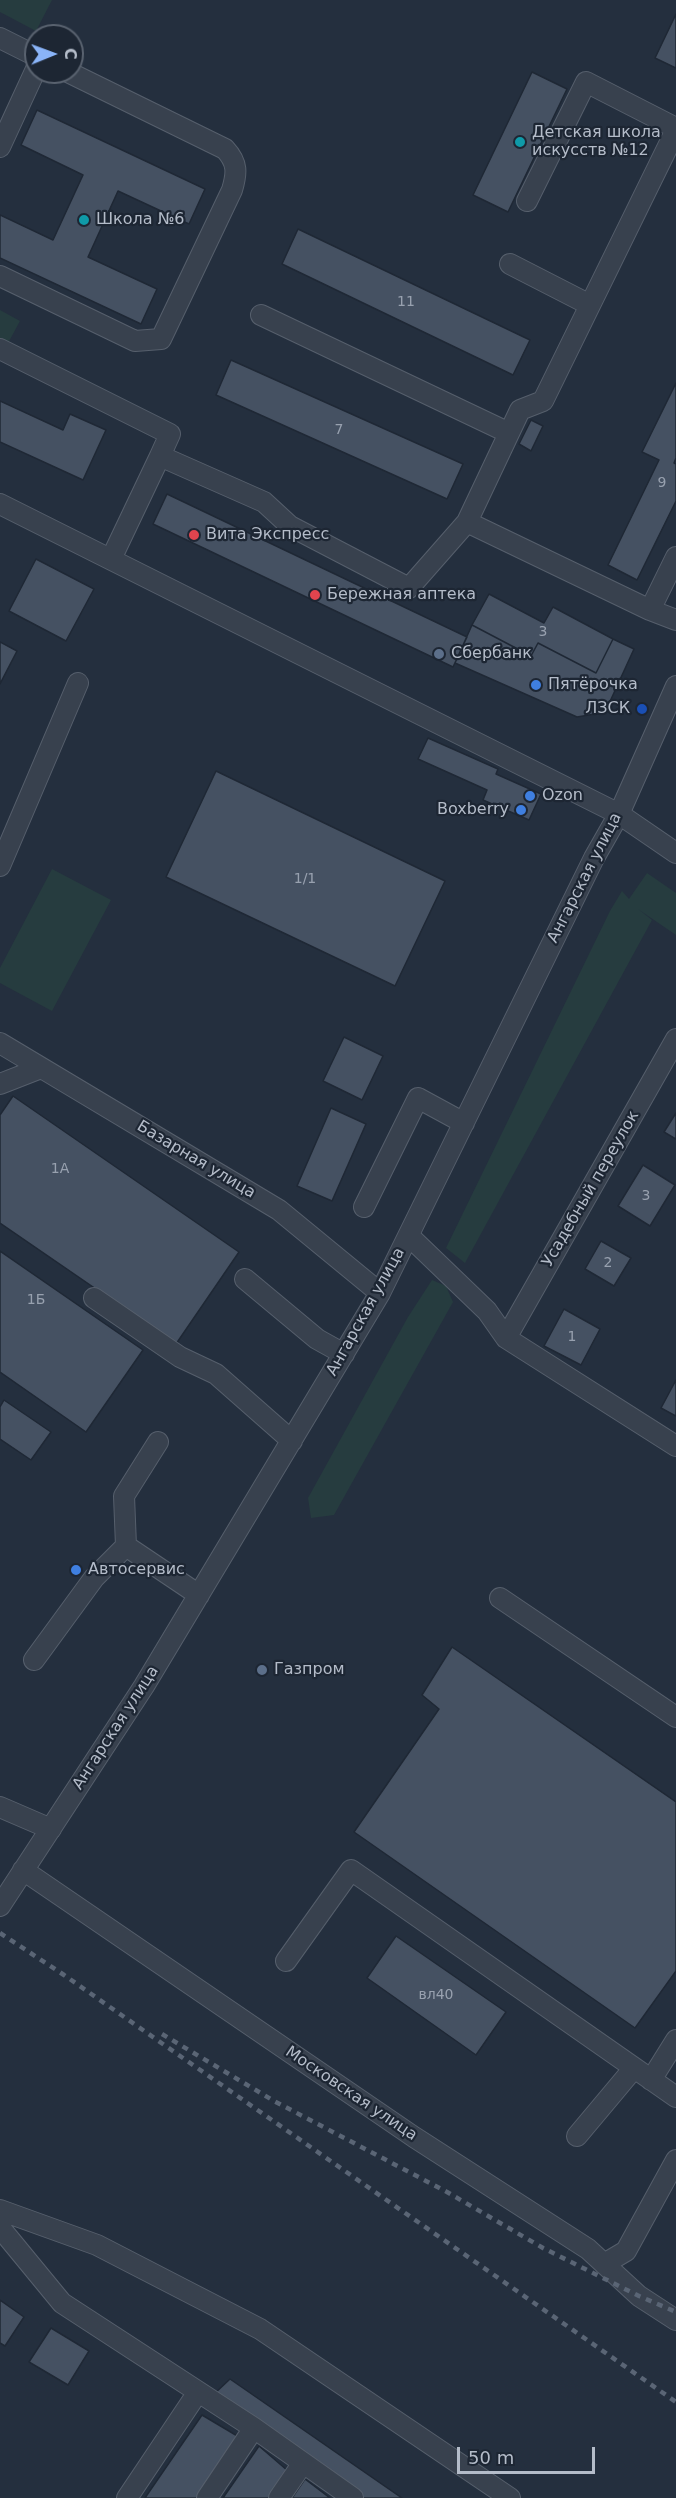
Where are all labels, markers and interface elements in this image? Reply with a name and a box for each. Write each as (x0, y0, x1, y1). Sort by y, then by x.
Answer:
north arrow (24, 24, 84, 84)
text: С (61, 48, 80, 60)
place label: Детская школа искусств №12 (532, 123, 661, 161)
marker: Детская школа искусств №12 (513, 135, 527, 149)
place label: Школа №6 (96, 210, 184, 230)
marker: Школа №6 (77, 213, 91, 227)
house number: 11 (397, 294, 415, 310)
house number: 7 (335, 422, 343, 438)
house number: 9 (658, 475, 666, 491)
place label: Вита Экспресс (206, 525, 329, 545)
marker: Вита Экспресс (187, 528, 201, 542)
place label: Бережная аптека (327, 585, 476, 605)
marker: Бережная аптека (308, 588, 322, 602)
house number: 3 (539, 624, 547, 640)
place label: Сбербанк (451, 644, 532, 664)
marker: Сбербанк (432, 647, 446, 661)
place label: Пятёрочка (548, 675, 638, 695)
marker: Пятёрочка (529, 678, 543, 692)
place label: ЛЗСК (585, 699, 630, 719)
marker: ЛЗСК (635, 702, 649, 716)
place label: Ozon (542, 786, 583, 806)
marker: Ozon (523, 789, 537, 803)
place label: Boxberry (437, 800, 509, 820)
marker: Boxberry (514, 803, 528, 817)
street label: Ангарская улица (544, 810, 626, 946)
house number: 1/1 (294, 871, 316, 887)
street label: Усадебный переулок (538, 1107, 644, 1271)
street label: Базарная улица (133, 1117, 259, 1203)
house number: 1А (51, 1161, 69, 1177)
house number: 3 (642, 1188, 650, 1204)
street label: Ангарская улица (323, 1245, 409, 1379)
house number: 2 (604, 1255, 612, 1271)
house number: 1Б (27, 1292, 45, 1308)
house number: 1 (568, 1329, 576, 1345)
place label: Автосервис (88, 1560, 185, 1580)
marker: Автосервис (69, 1563, 83, 1577)
place label: Газпром (274, 1660, 345, 1680)
street label: Ангарская улица (69, 1663, 163, 1793)
marker: Газпром (255, 1663, 269, 1677)
house number: вл40 (418, 1987, 454, 2003)
street label: Московская улица (281, 2043, 421, 2145)
scale bar (460, 2435, 598, 2473)
text: 50 m (468, 2447, 514, 2468)

